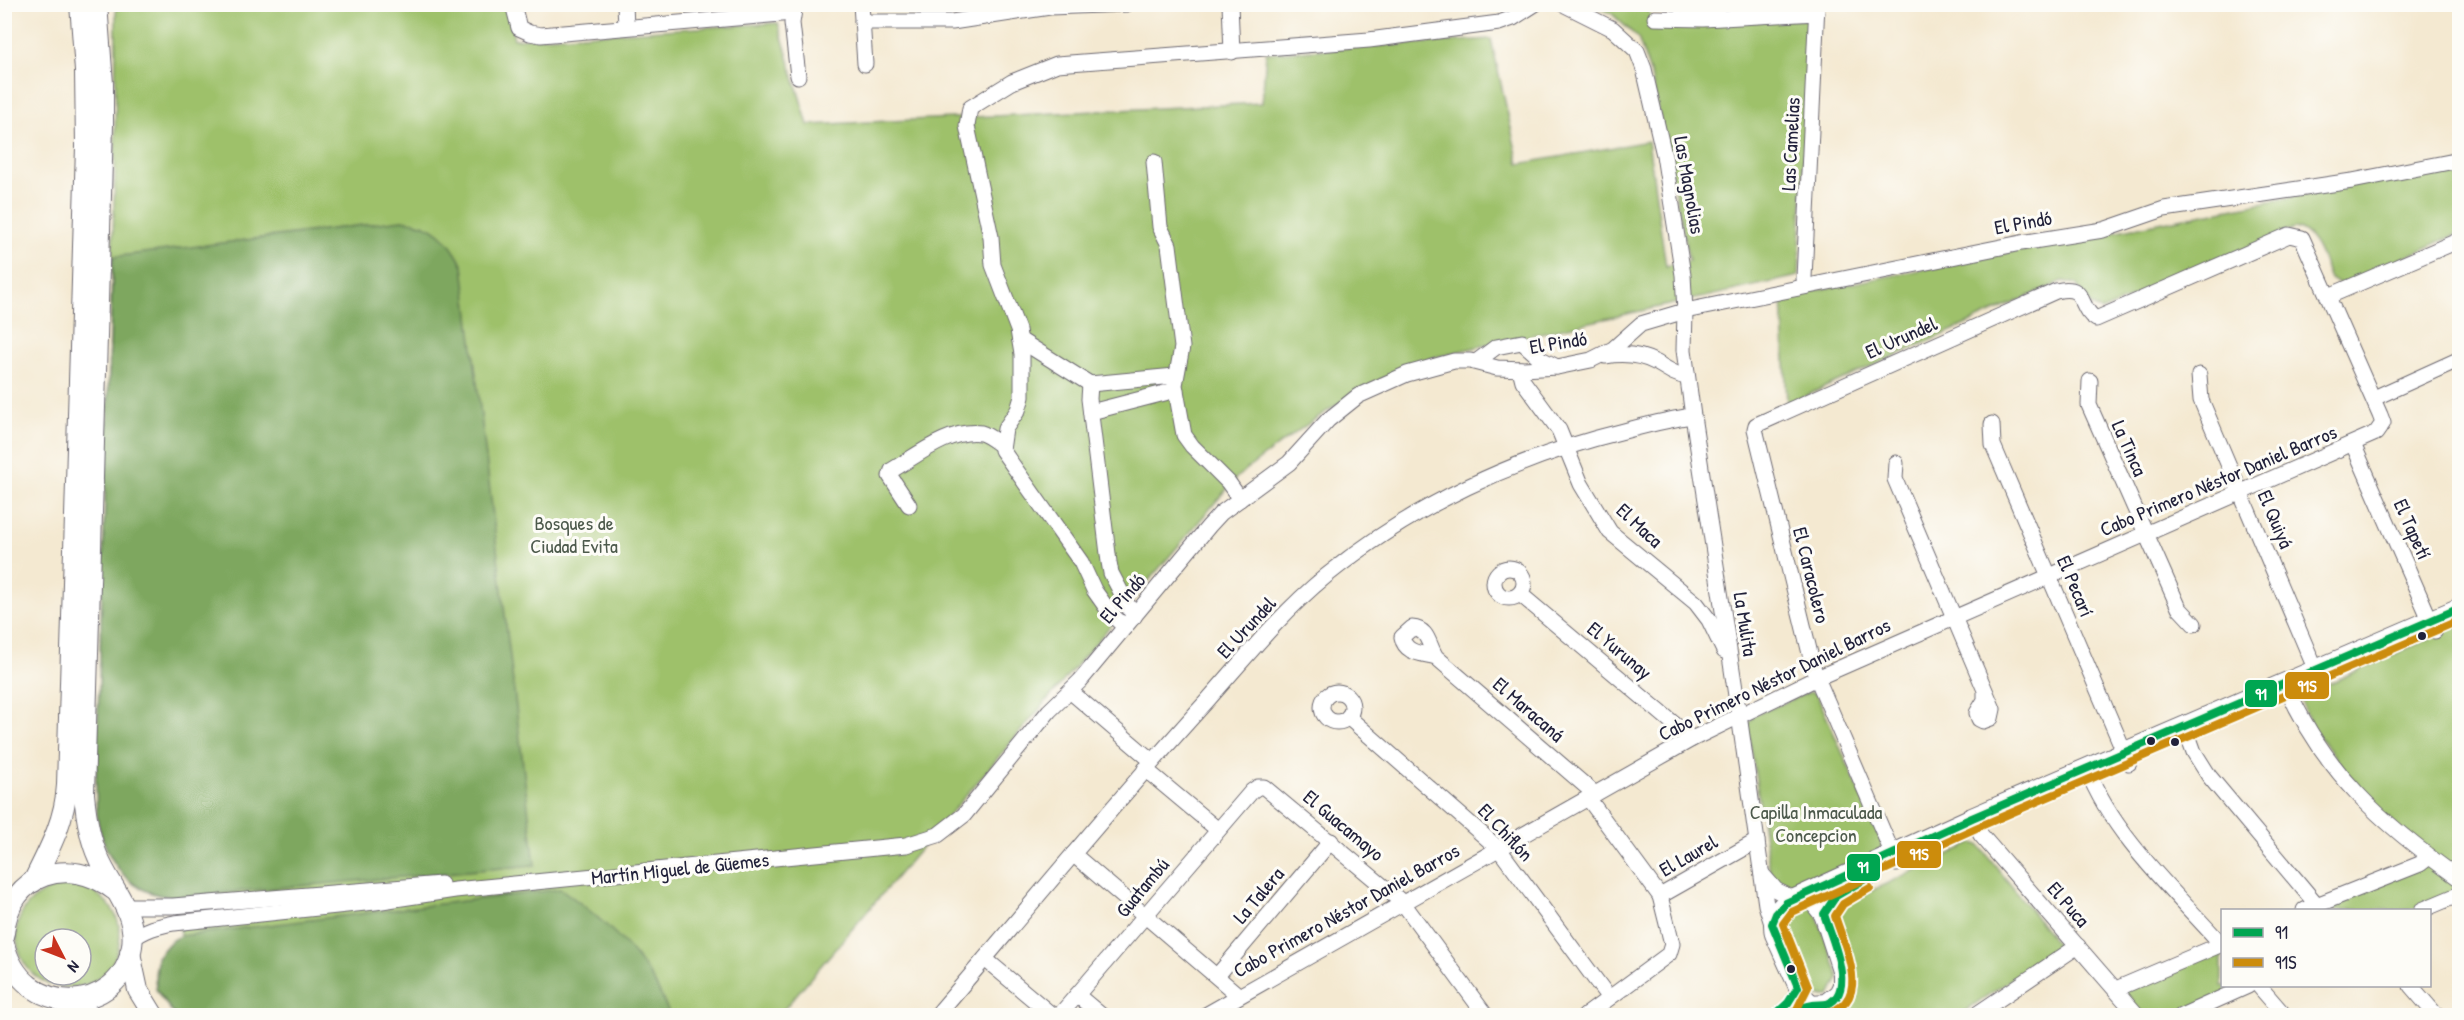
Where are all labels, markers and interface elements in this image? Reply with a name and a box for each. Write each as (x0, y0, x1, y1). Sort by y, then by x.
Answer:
street label: Las Camelias (1774, 96, 1806, 191)
street label: Las Magnolias (1668, 134, 1712, 236)
street label: El Pindó (1992, 204, 2054, 240)
street label: El Urundel (1861, 309, 1942, 365)
street label: El Pindó (1527, 324, 1589, 360)
street label: La Tinca (2106, 416, 2154, 480)
street label: Cabo Primero Néstor Daniel Barros (2095, 418, 2341, 542)
street label: El Quiyá (2252, 486, 2300, 552)
street label: El Tapetí (2388, 494, 2438, 564)
street label: El Maca (1611, 497, 1669, 553)
park label: Bosques de Ciudad Evita (530, 509, 618, 559)
street label: El Caracolero (1787, 524, 1837, 626)
street label: El Pecarí (2051, 551, 2101, 621)
street label: El Pindó (1093, 567, 1151, 629)
street label: El Urundel (1210, 590, 1282, 664)
street label: La Mulita (1728, 590, 1764, 658)
street label: Cabo Primero Néstor Daniel Barros (1654, 611, 1895, 747)
street label: El Yurunay (1582, 615, 1658, 685)
unlabelled marker (2416, 630, 2428, 642)
street label: El Maracaná (1487, 670, 1571, 748)
line badge: 91S (2284, 671, 2330, 700)
text: 91S (2297, 675, 2317, 697)
line badge: 91 (2244, 679, 2278, 708)
text: 91 (2255, 683, 2267, 705)
unlabelled marker (2145, 735, 2157, 747)
unlabelled marker (2169, 736, 2181, 748)
street label: El Guacamayo (1298, 783, 1390, 867)
street label: El Chiflón (1472, 797, 1540, 867)
park label: Capilla Inmaculada Concepcion (1750, 798, 1882, 848)
street label: El Laurel (1654, 827, 1723, 882)
street label: Cabo Primero Néstor Daniel Barros (1228, 836, 1464, 984)
line badge: 91S (1896, 840, 1942, 869)
text: 91S (1909, 843, 1929, 865)
street label: Martín Miguel de Güemes (590, 845, 771, 891)
street label: Guatambú (1109, 852, 1175, 922)
line badge: 91 (1846, 853, 1881, 882)
text: 91 (1857, 856, 1869, 878)
street label: La Talera (1226, 861, 1290, 929)
street label: El Puca (2042, 876, 2096, 933)
legend (2221, 909, 2431, 987)
text: 91 (2275, 920, 2288, 945)
north arrow (33, 927, 93, 987)
text: 91S (2275, 950, 2296, 975)
text: N (63, 957, 85, 978)
unlabelled marker (1785, 963, 1797, 975)

